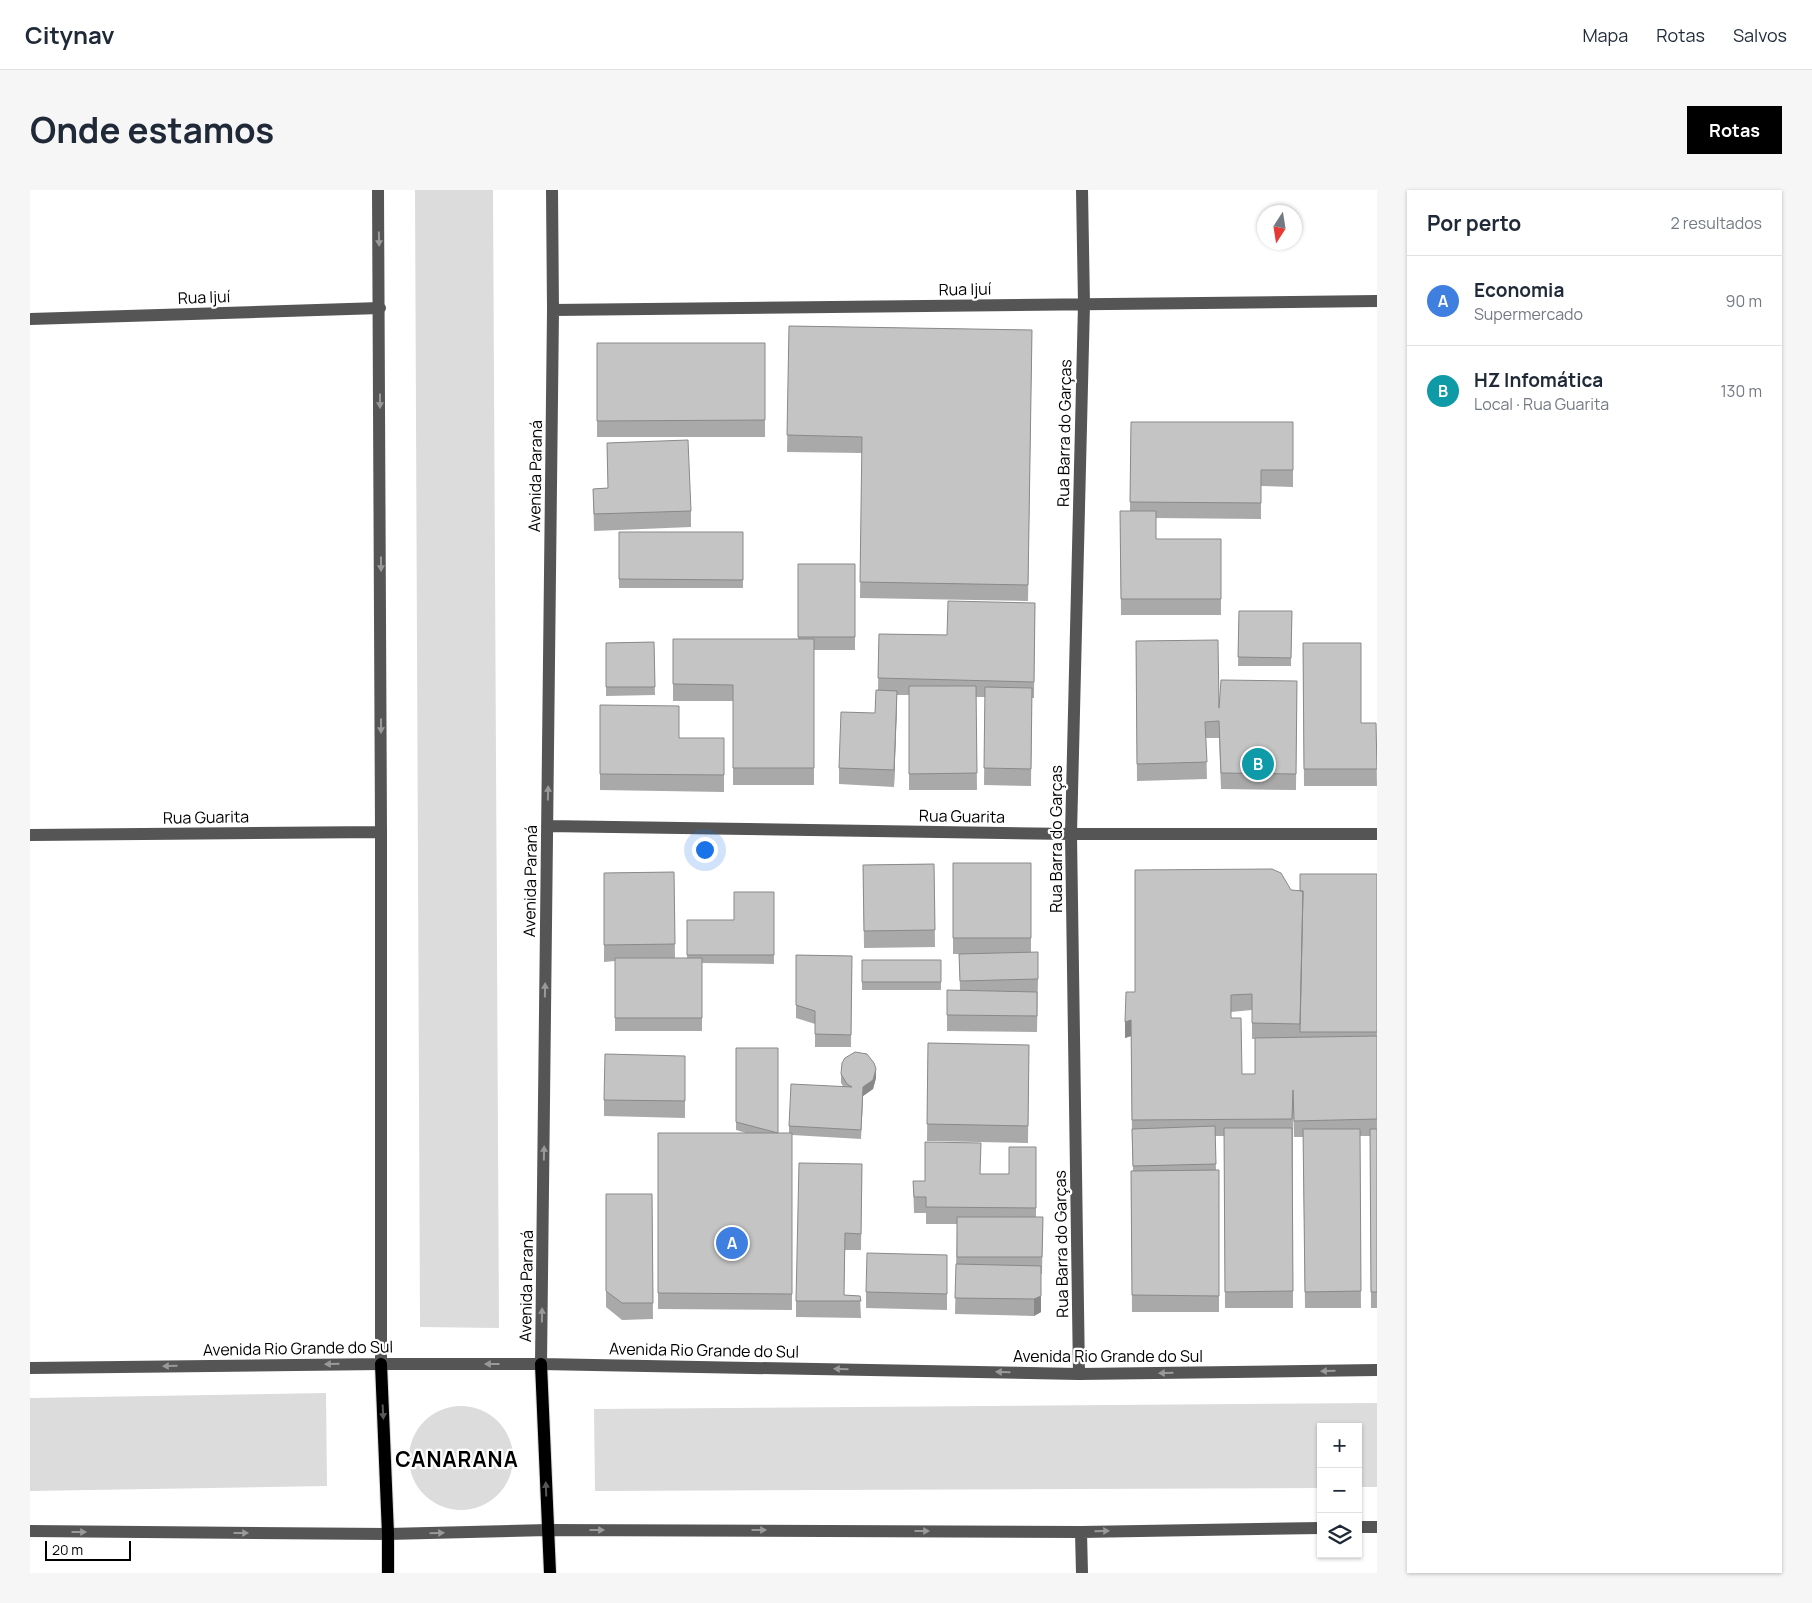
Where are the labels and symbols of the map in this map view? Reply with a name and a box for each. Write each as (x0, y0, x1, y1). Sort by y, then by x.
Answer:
north arrow (1257, 205, 1302, 250)
one-way arrow (375, 231, 383, 247)
street label: Rua Ijuí (938, 278, 992, 300)
street label: Rua Ijuí (177, 285, 231, 309)
street label: Rua Barra do Garças (1052, 359, 1076, 507)
one-way arrow (376, 393, 384, 409)
street label: Avenida Paraná (523, 420, 547, 532)
one-way arrow (377, 556, 385, 572)
one-way arrow (377, 718, 385, 734)
pin: B (1242, 745, 1274, 783)
street label: Rua Barra do Garças (1045, 765, 1067, 913)
one-way arrow (544, 784, 552, 800)
street label: Rua Guarita (919, 804, 1005, 828)
street label: Rua Guarita (163, 805, 249, 829)
street label: Avenida Paraná (518, 825, 542, 937)
your location (692, 837, 718, 863)
one-way arrow (542, 982, 550, 998)
one-way arrow (540, 1144, 548, 1160)
street label: Rua Barra do Garças (1049, 1170, 1073, 1318)
pin: A (716, 1224, 748, 1262)
street label: Avenida Paraná (514, 1230, 538, 1342)
one-way arrow (538, 1307, 546, 1323)
street label: Avenida Rio Grande do Sul (203, 1335, 393, 1361)
street label: Avenida Rio Grande do Sul (609, 1337, 799, 1363)
street label: Avenida Rio Grande do Sul (1013, 1345, 1203, 1367)
one-way arrow (324, 1360, 340, 1368)
one-way arrow (484, 1360, 500, 1368)
one-way arrow (161, 1362, 177, 1370)
one-way arrow (833, 1365, 849, 1373)
one-way arrow (1320, 1367, 1336, 1375)
one-way arrow (995, 1368, 1011, 1376)
one-way arrow (1158, 1369, 1174, 1377)
one-way arrow (379, 1405, 387, 1421)
district label: CANARANA (395, 1445, 519, 1473)
one-way arrow (542, 1481, 550, 1497)
one-way arrow (589, 1526, 605, 1534)
one-way arrow (752, 1527, 768, 1535)
one-way arrow (914, 1527, 930, 1535)
one-way arrow (1094, 1527, 1110, 1535)
one-way arrow (71, 1528, 87, 1536)
one-way arrow (233, 1529, 249, 1537)
one-way arrow (429, 1529, 445, 1537)
scale bar (45, 1538, 131, 1561)

